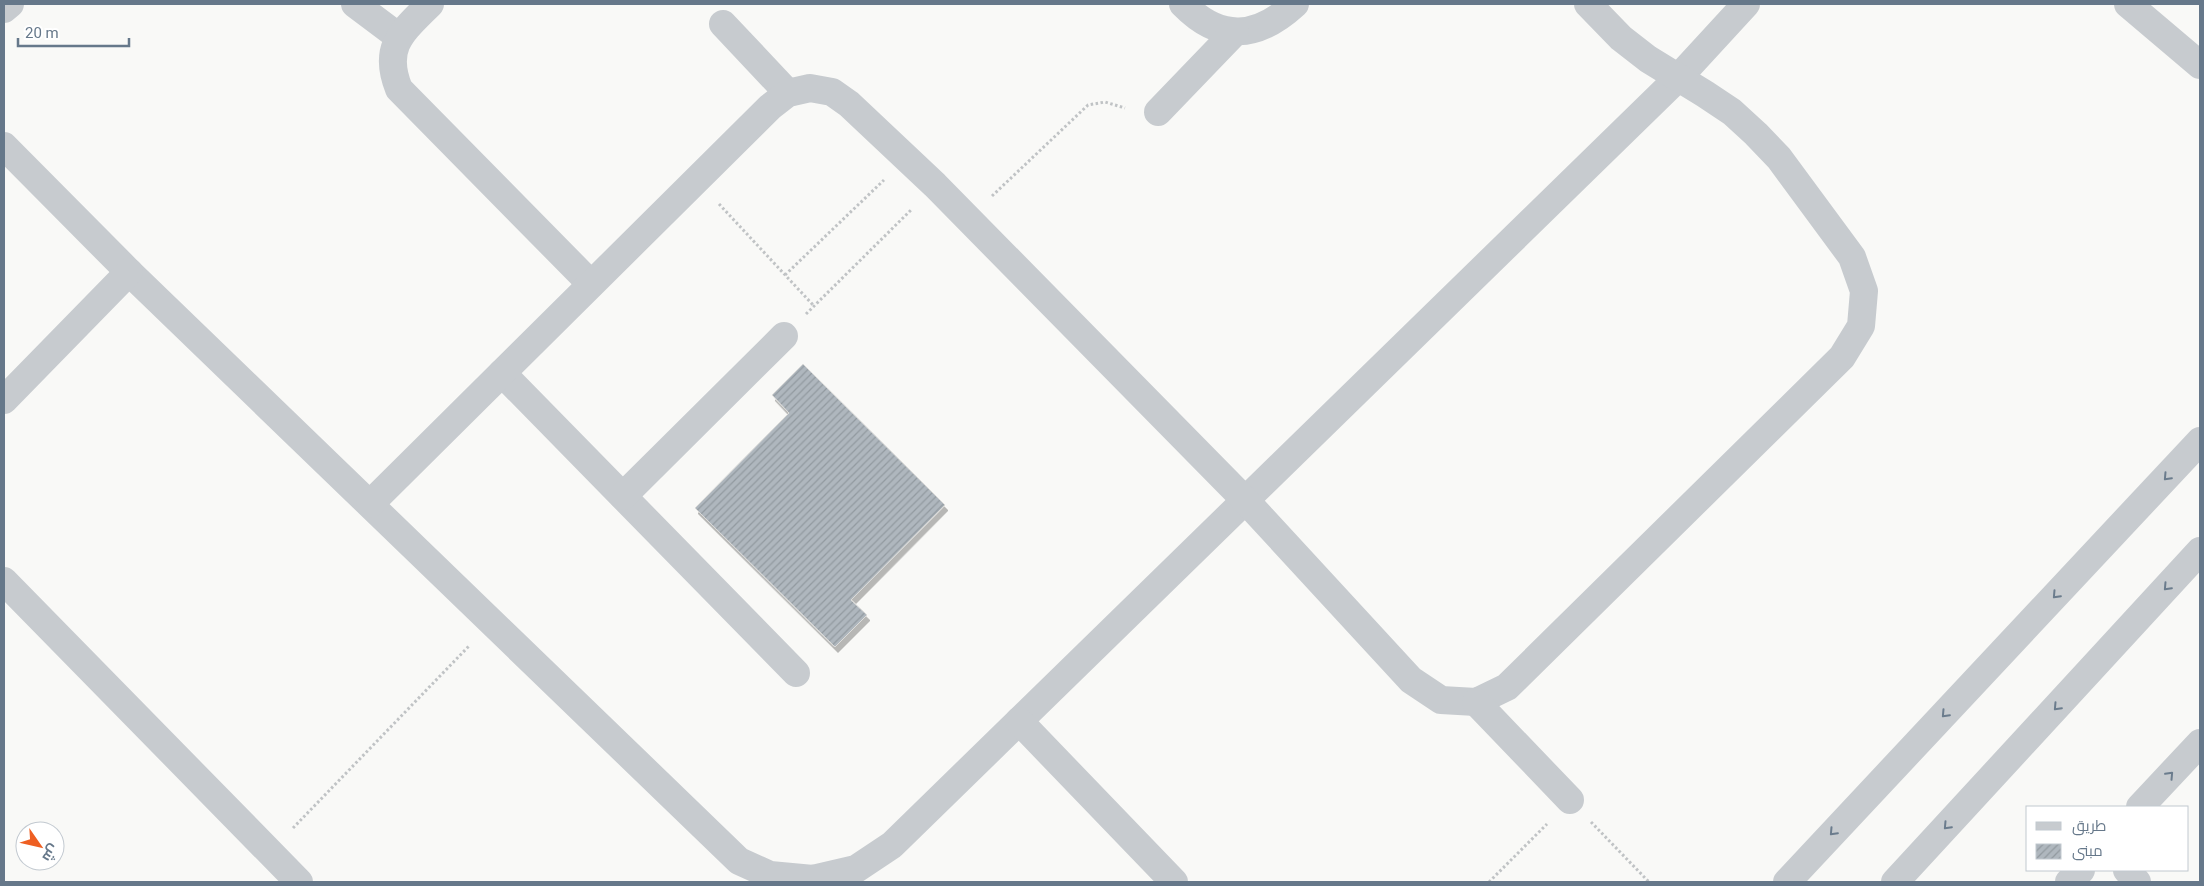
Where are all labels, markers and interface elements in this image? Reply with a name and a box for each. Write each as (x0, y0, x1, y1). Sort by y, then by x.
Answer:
scale bar (18, 15, 129, 47)
text: 20 m (25, 24, 59, 42)
one-way arrow (2164, 471, 2173, 480)
one-way arrow (2164, 582, 2173, 591)
one-way arrow (2053, 590, 2062, 599)
one-way arrow (2054, 701, 2063, 710)
one-way arrow (1942, 708, 1951, 717)
one-way arrow (2164, 772, 2173, 781)
legend (2026, 806, 2189, 871)
text: طريق (2072, 817, 2106, 836)
north arrow (15, 821, 65, 871)
one-way arrow (1944, 821, 1953, 830)
one-way arrow (1830, 827, 1839, 836)
text: ش (38, 841, 62, 865)
text: مبنى (2072, 842, 2103, 861)

